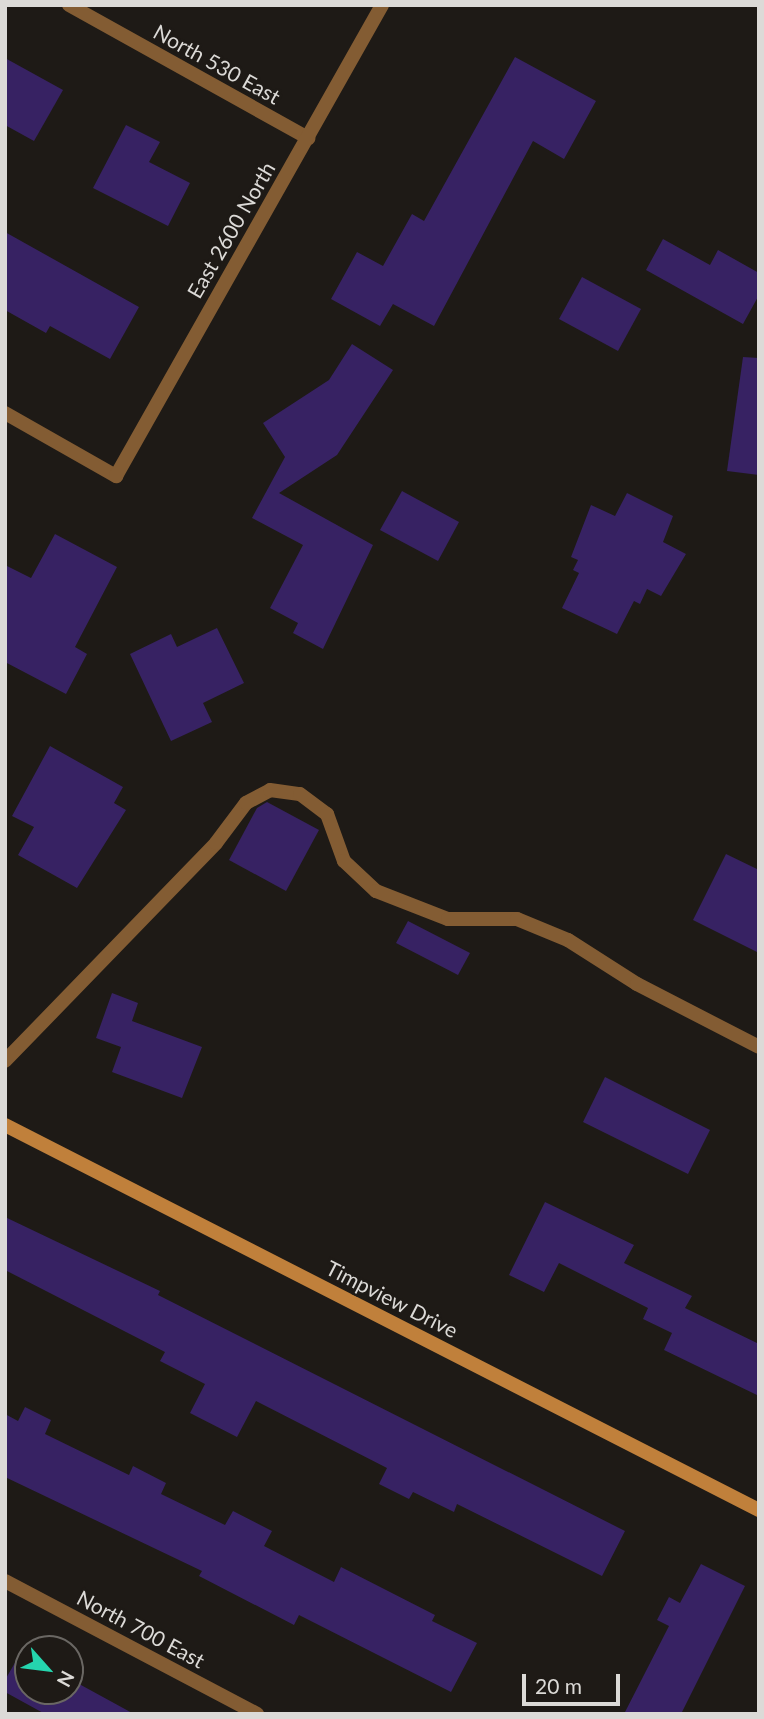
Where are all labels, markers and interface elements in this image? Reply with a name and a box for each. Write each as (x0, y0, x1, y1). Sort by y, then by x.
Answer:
street label: North 530 East (149, 19, 285, 109)
street label: East 2600 North (182, 157, 280, 303)
street label: Timpview Drive (322, 1255, 462, 1343)
street label: North 700 East (73, 1585, 209, 1673)
north arrow (14, 1635, 84, 1705)
scale bar (526, 1660, 624, 1704)
text: N (53, 1667, 80, 1691)
text: 20 m (535, 1673, 582, 1698)

